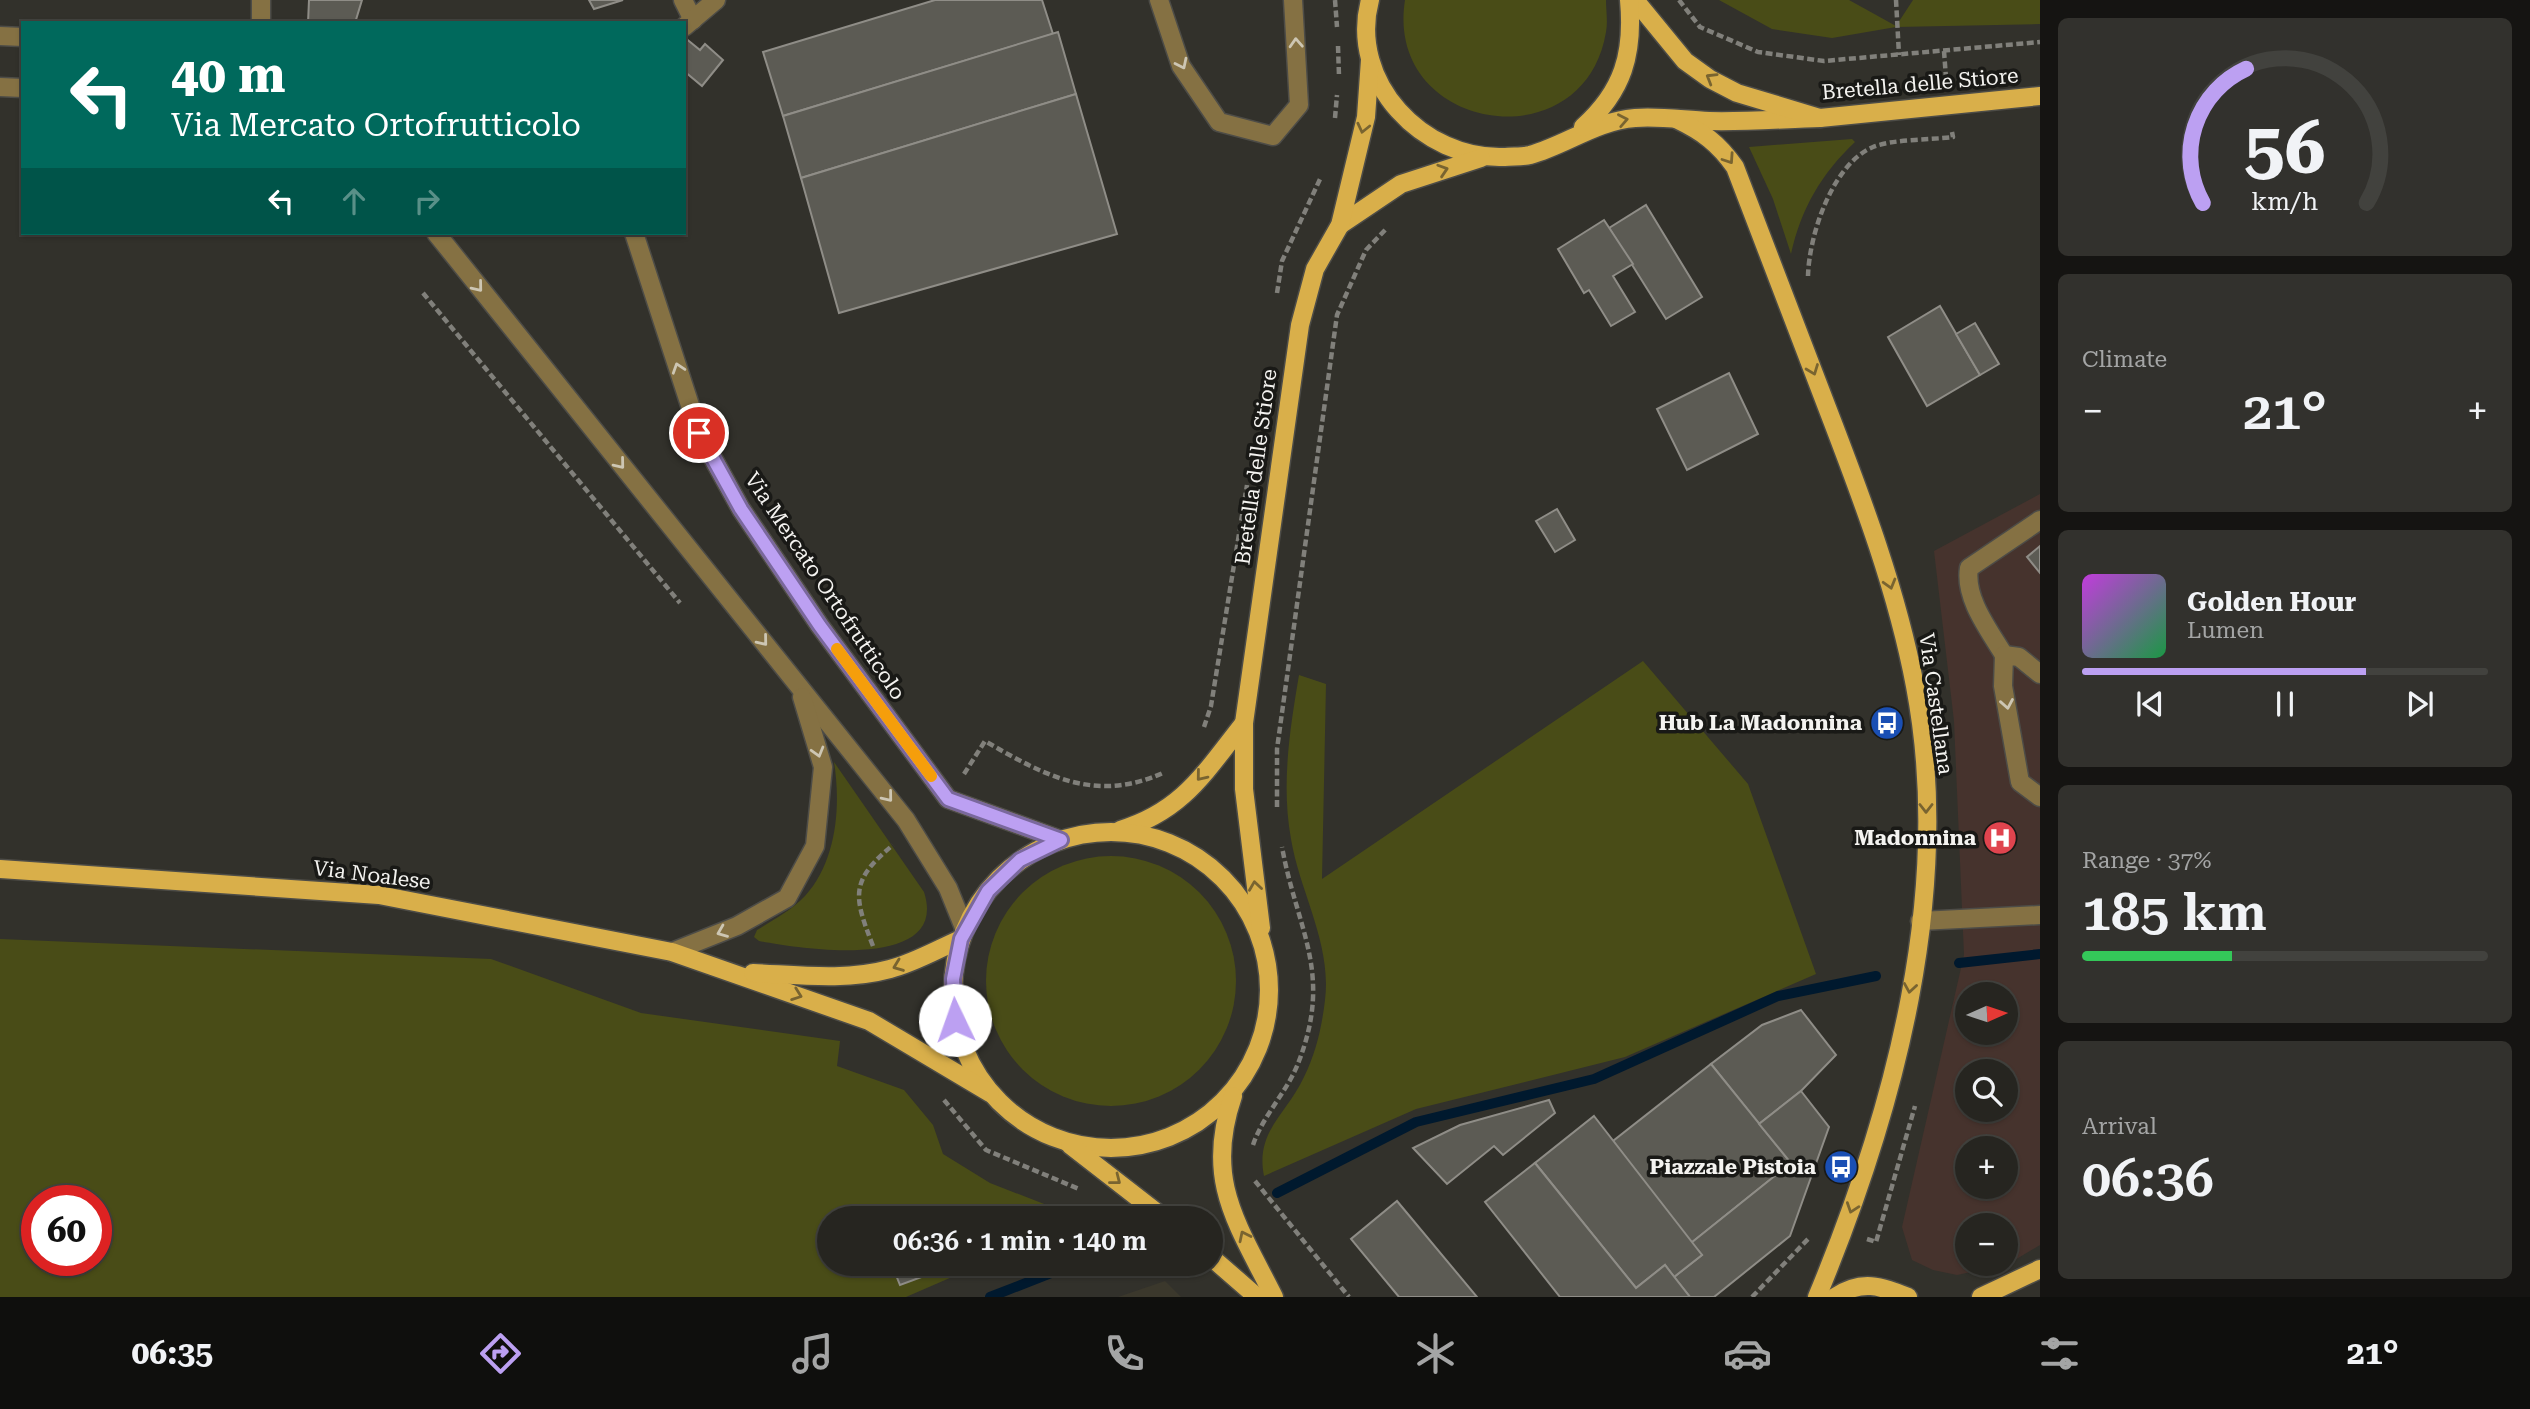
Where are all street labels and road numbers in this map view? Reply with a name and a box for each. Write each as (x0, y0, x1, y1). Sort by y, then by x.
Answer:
street label: Bretella delle Stiore (1821, 63, 2019, 105)
street label: Bretella delle Stiore (1230, 368, 1282, 566)
street label: Via Mercato Ortofrutticolo (740, 468, 910, 704)
street label: Via Castellana (1914, 632, 1958, 777)
street label: Via Noalese (312, 856, 432, 894)

